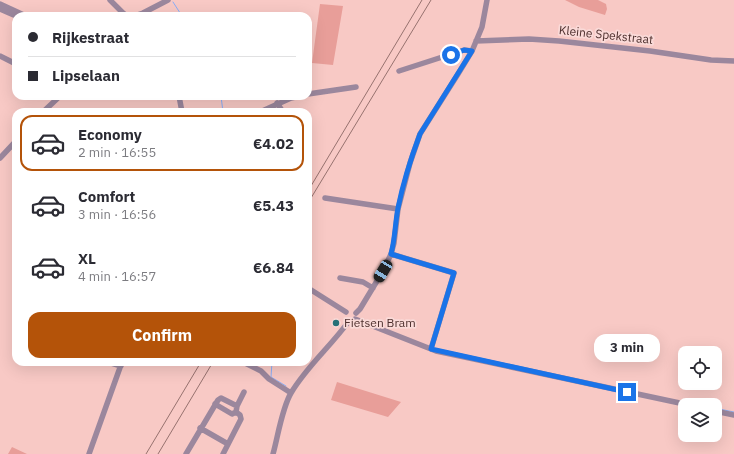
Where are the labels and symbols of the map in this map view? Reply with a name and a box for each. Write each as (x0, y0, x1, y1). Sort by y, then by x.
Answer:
street label: Kleine Spekstraat (558, 22, 654, 47)
route start (442, 46, 460, 64)
car (372, 258, 394, 284)
place label: Fietsen Bram (344, 315, 416, 330)
marker: Fietsen Bram (331, 318, 341, 328)
callout: 3 min (594, 334, 660, 362)
route end (618, 383, 636, 401)

